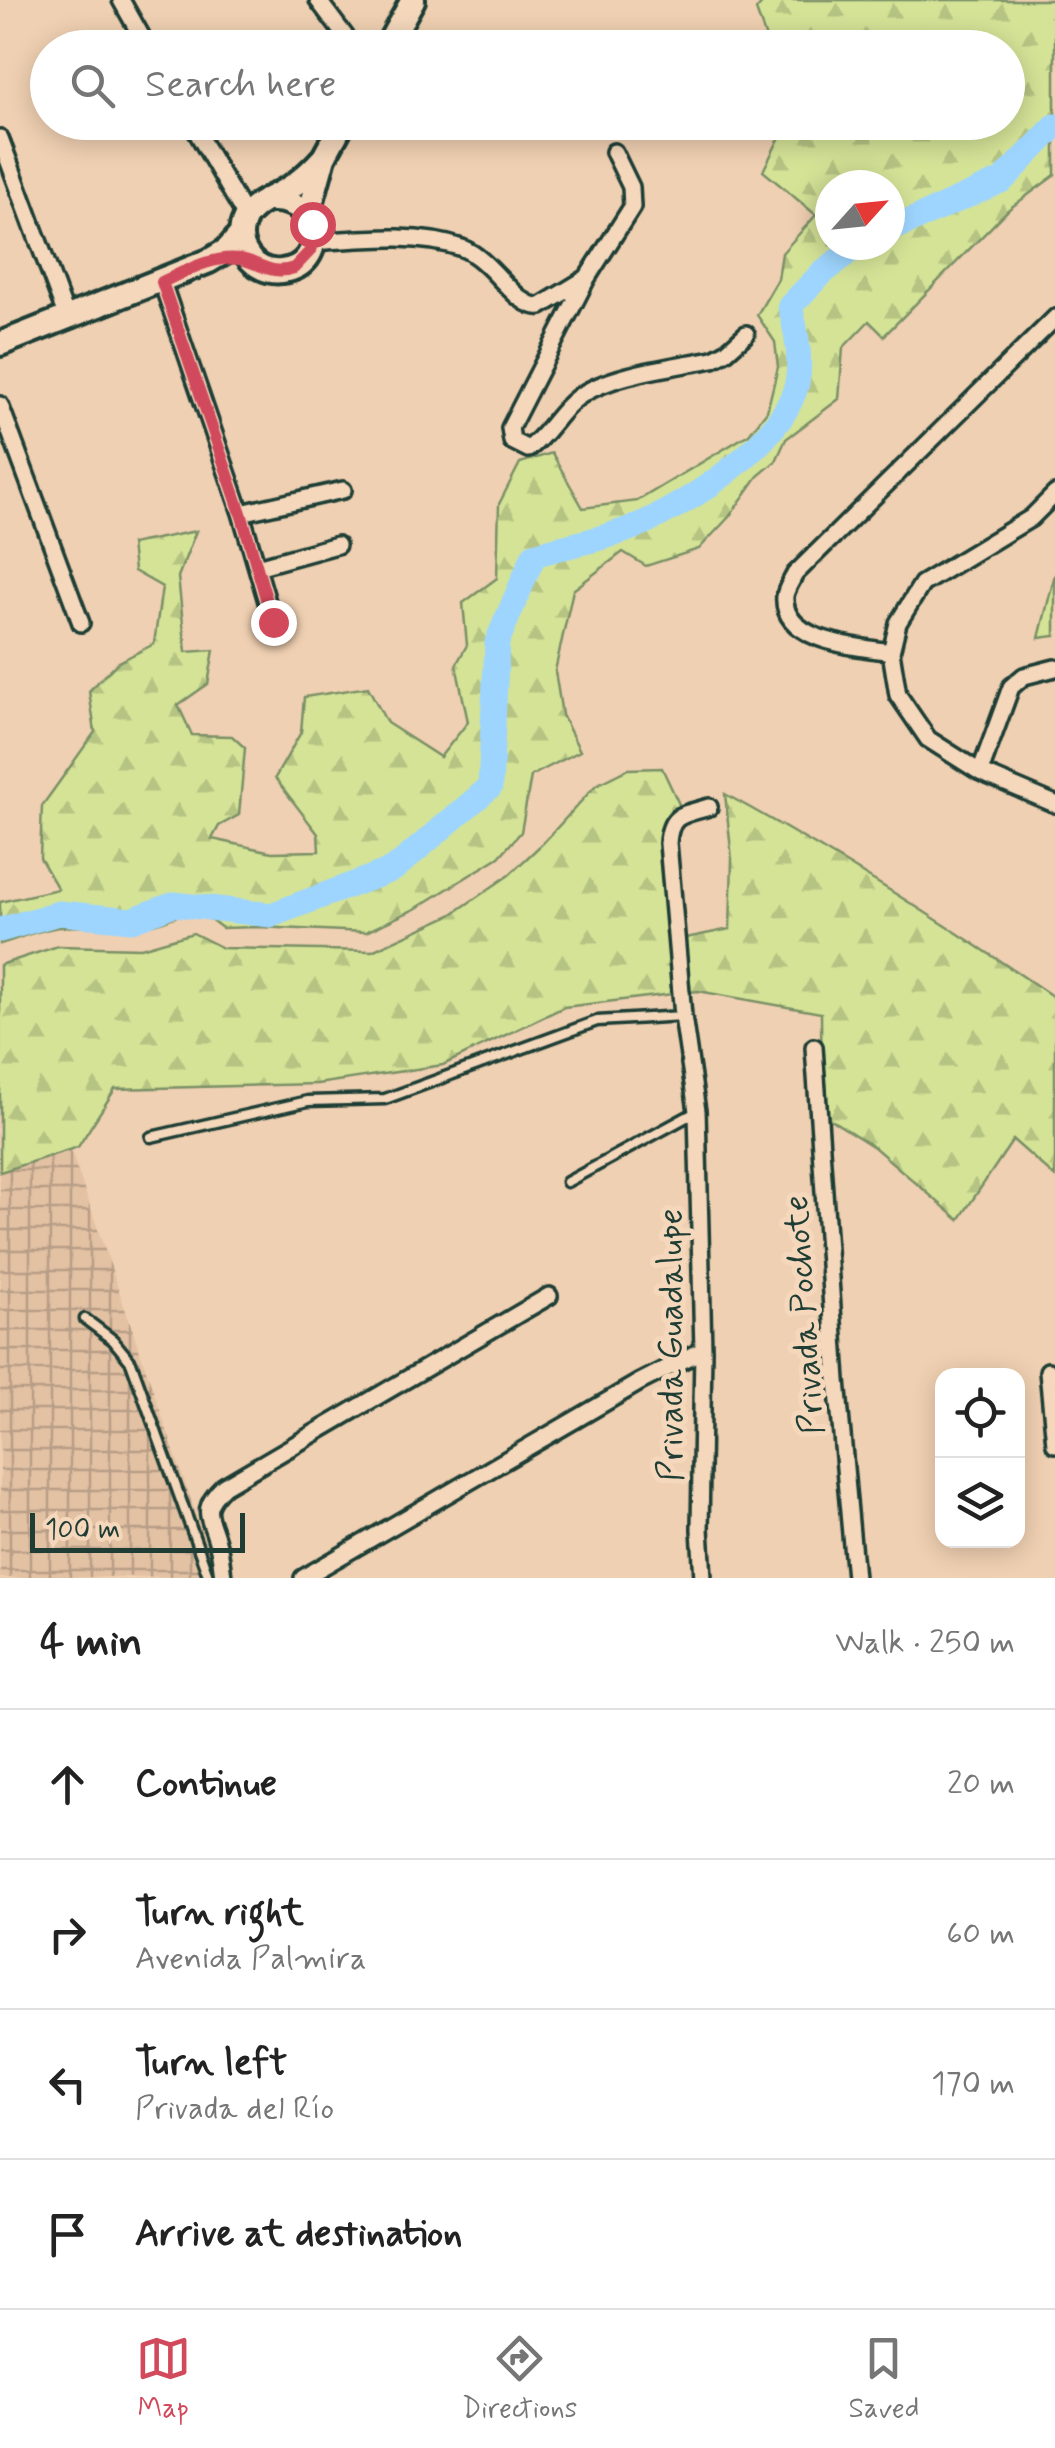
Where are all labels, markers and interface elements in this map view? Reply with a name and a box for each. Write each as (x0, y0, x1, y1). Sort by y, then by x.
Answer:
search box (30, 30, 1025, 140)
icon: search (65, 58, 120, 113)
text: Search here (145, 61, 336, 110)
north arrow (815, 170, 905, 260)
route start (290, 202, 336, 248)
route end (251, 600, 297, 646)
street label: Privada Pochote (774, 1194, 836, 1436)
street label: Privada Guadalupe (649, 1209, 695, 1481)
map controls (935, 1368, 1025, 1548)
button: locate (935, 1368, 1025, 1458)
button: layers (935, 1458, 1025, 1548)
scale bar (30, 1508, 245, 1552)
text: 100 m (45, 1512, 120, 1549)
text: 4 min (40, 1616, 142, 1671)
text: Walk · 250 m (835, 1622, 1015, 1664)
icon: ahead (40, 1757, 95, 1812)
text: Continue (135, 1760, 277, 1809)
text: 20 m (947, 1763, 1015, 1805)
text: Turn right (135, 1889, 304, 1938)
icon: right (40, 1907, 95, 1962)
text: 60 m (946, 1913, 1015, 1955)
text: Avenida Palmira (135, 1938, 366, 1980)
text: Turn left (135, 2039, 287, 2088)
icon: left (40, 2057, 95, 2112)
text: 170 m (931, 2063, 1015, 2105)
text: Privada del Río (135, 2088, 334, 2130)
icon: arrive (40, 2207, 95, 2262)
text: Arrive at destination (135, 2210, 462, 2259)
tab: Map (136, 2331, 191, 2428)
tab: Directions (462, 2331, 577, 2428)
tab: Saved (849, 2331, 919, 2428)

